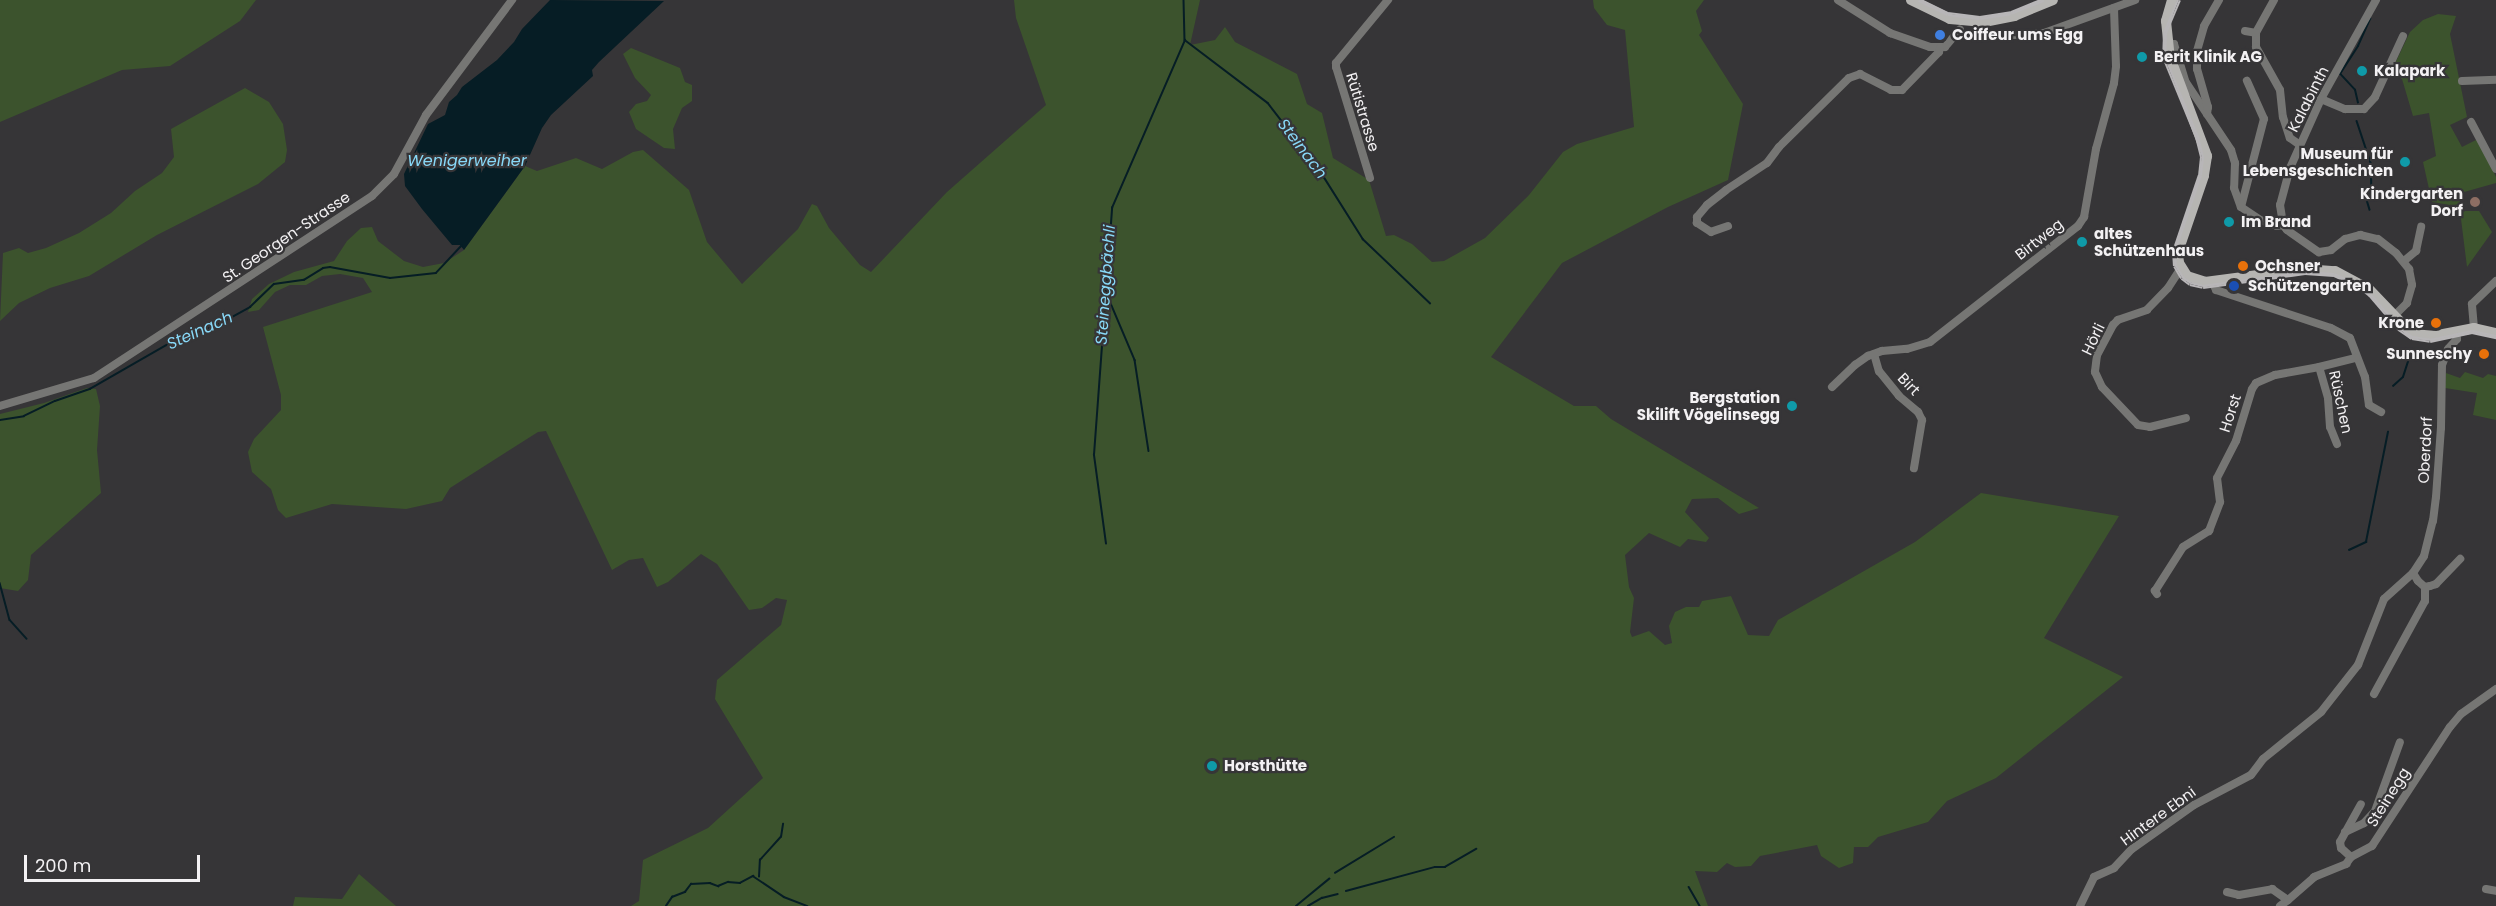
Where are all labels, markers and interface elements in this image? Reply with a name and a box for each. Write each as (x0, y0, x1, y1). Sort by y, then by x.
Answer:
place label: Coiffeur ums Egg (1952, 26, 2083, 44)
marker: Coiffeur ums Egg (1933, 28, 1947, 42)
place label: Berit Klinik AG (2154, 48, 2262, 66)
marker: Berit Klinik AG (2135, 50, 2149, 64)
place label: Kalapark (2374, 62, 2445, 80)
street label: Kalabinth (2284, 63, 2332, 135)
marker: Kalapark (2355, 64, 2369, 78)
street label: Rütistrasse (1342, 70, 1384, 154)
water label: Steinach (1273, 115, 1331, 183)
place label: Museum für Lebensgeschichten (2243, 144, 2393, 179)
water label: Wenigerweiher (407, 151, 527, 171)
marker: Museum für Lebensgeschichten (2398, 155, 2412, 169)
place label: Kindergarten Dorf (2360, 184, 2463, 219)
street label: St. Georgen-Strasse (219, 188, 353, 286)
marker: Kindergarten Dorf (2468, 195, 2482, 209)
place label: Im Brand (2241, 213, 2311, 231)
street label: Birtweg (2012, 215, 2066, 263)
marker: Im Brand (2222, 215, 2236, 229)
water label: Steineggbächli (1092, 224, 1120, 346)
place label: altes Schützenhaus (2094, 224, 2204, 259)
marker: altes Schützenhaus (2075, 235, 2089, 249)
place label: Ochsner (2255, 257, 2320, 275)
marker: Ochsner (2236, 259, 2250, 273)
marker: Schützengarten (2225, 277, 2243, 295)
place label: Schützengarten (2248, 277, 2372, 295)
water label: Steinach (164, 308, 236, 354)
place label: Krone (2378, 314, 2424, 332)
marker: Krone (2429, 316, 2443, 330)
street label: Hörli (2078, 320, 2108, 358)
place label: Sunneschy (2386, 345, 2472, 363)
marker: Sunneschy (2477, 347, 2491, 361)
street label: Birt (1894, 369, 1924, 399)
street label: Rüschen (2326, 369, 2356, 435)
place label: Bergstation Skilift Vögelinsegg (1637, 388, 1780, 423)
street label: Horst (2215, 392, 2245, 434)
marker: Bergstation Skilift Vögelinsegg (1785, 399, 1799, 413)
street label: Oberdorf (2414, 416, 2436, 484)
place label: Horsthütte (1224, 757, 1307, 775)
marker: Horsthütte (1205, 759, 1219, 773)
street label: Steinegg (2363, 764, 2413, 830)
street label: Hintere Ebni (2117, 783, 2199, 849)
scale bar (27, 843, 202, 881)
text: 200 m (35, 853, 91, 878)

